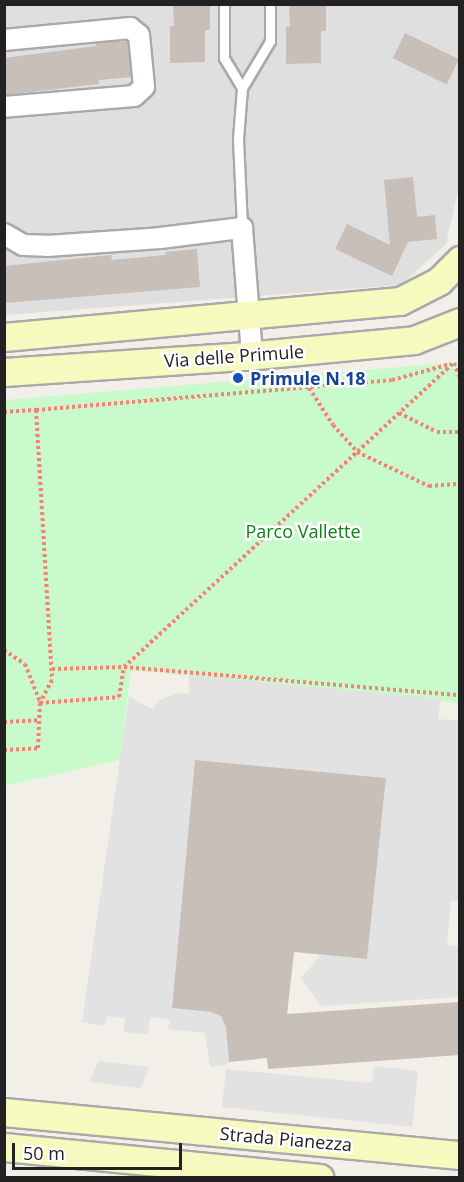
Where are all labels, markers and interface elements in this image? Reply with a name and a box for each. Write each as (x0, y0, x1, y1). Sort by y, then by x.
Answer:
street label: Via delle Primule (163, 340, 305, 372)
place label: Primule N.18 (250, 367, 366, 389)
marker: Primule N.18 (231, 371, 245, 385)
park label: Parco Vallette (245, 520, 361, 542)
street label: Strada Pianezza (219, 1122, 353, 1156)
scale bar (15, 1131, 184, 1169)
text: 50 m (23, 1141, 65, 1165)

